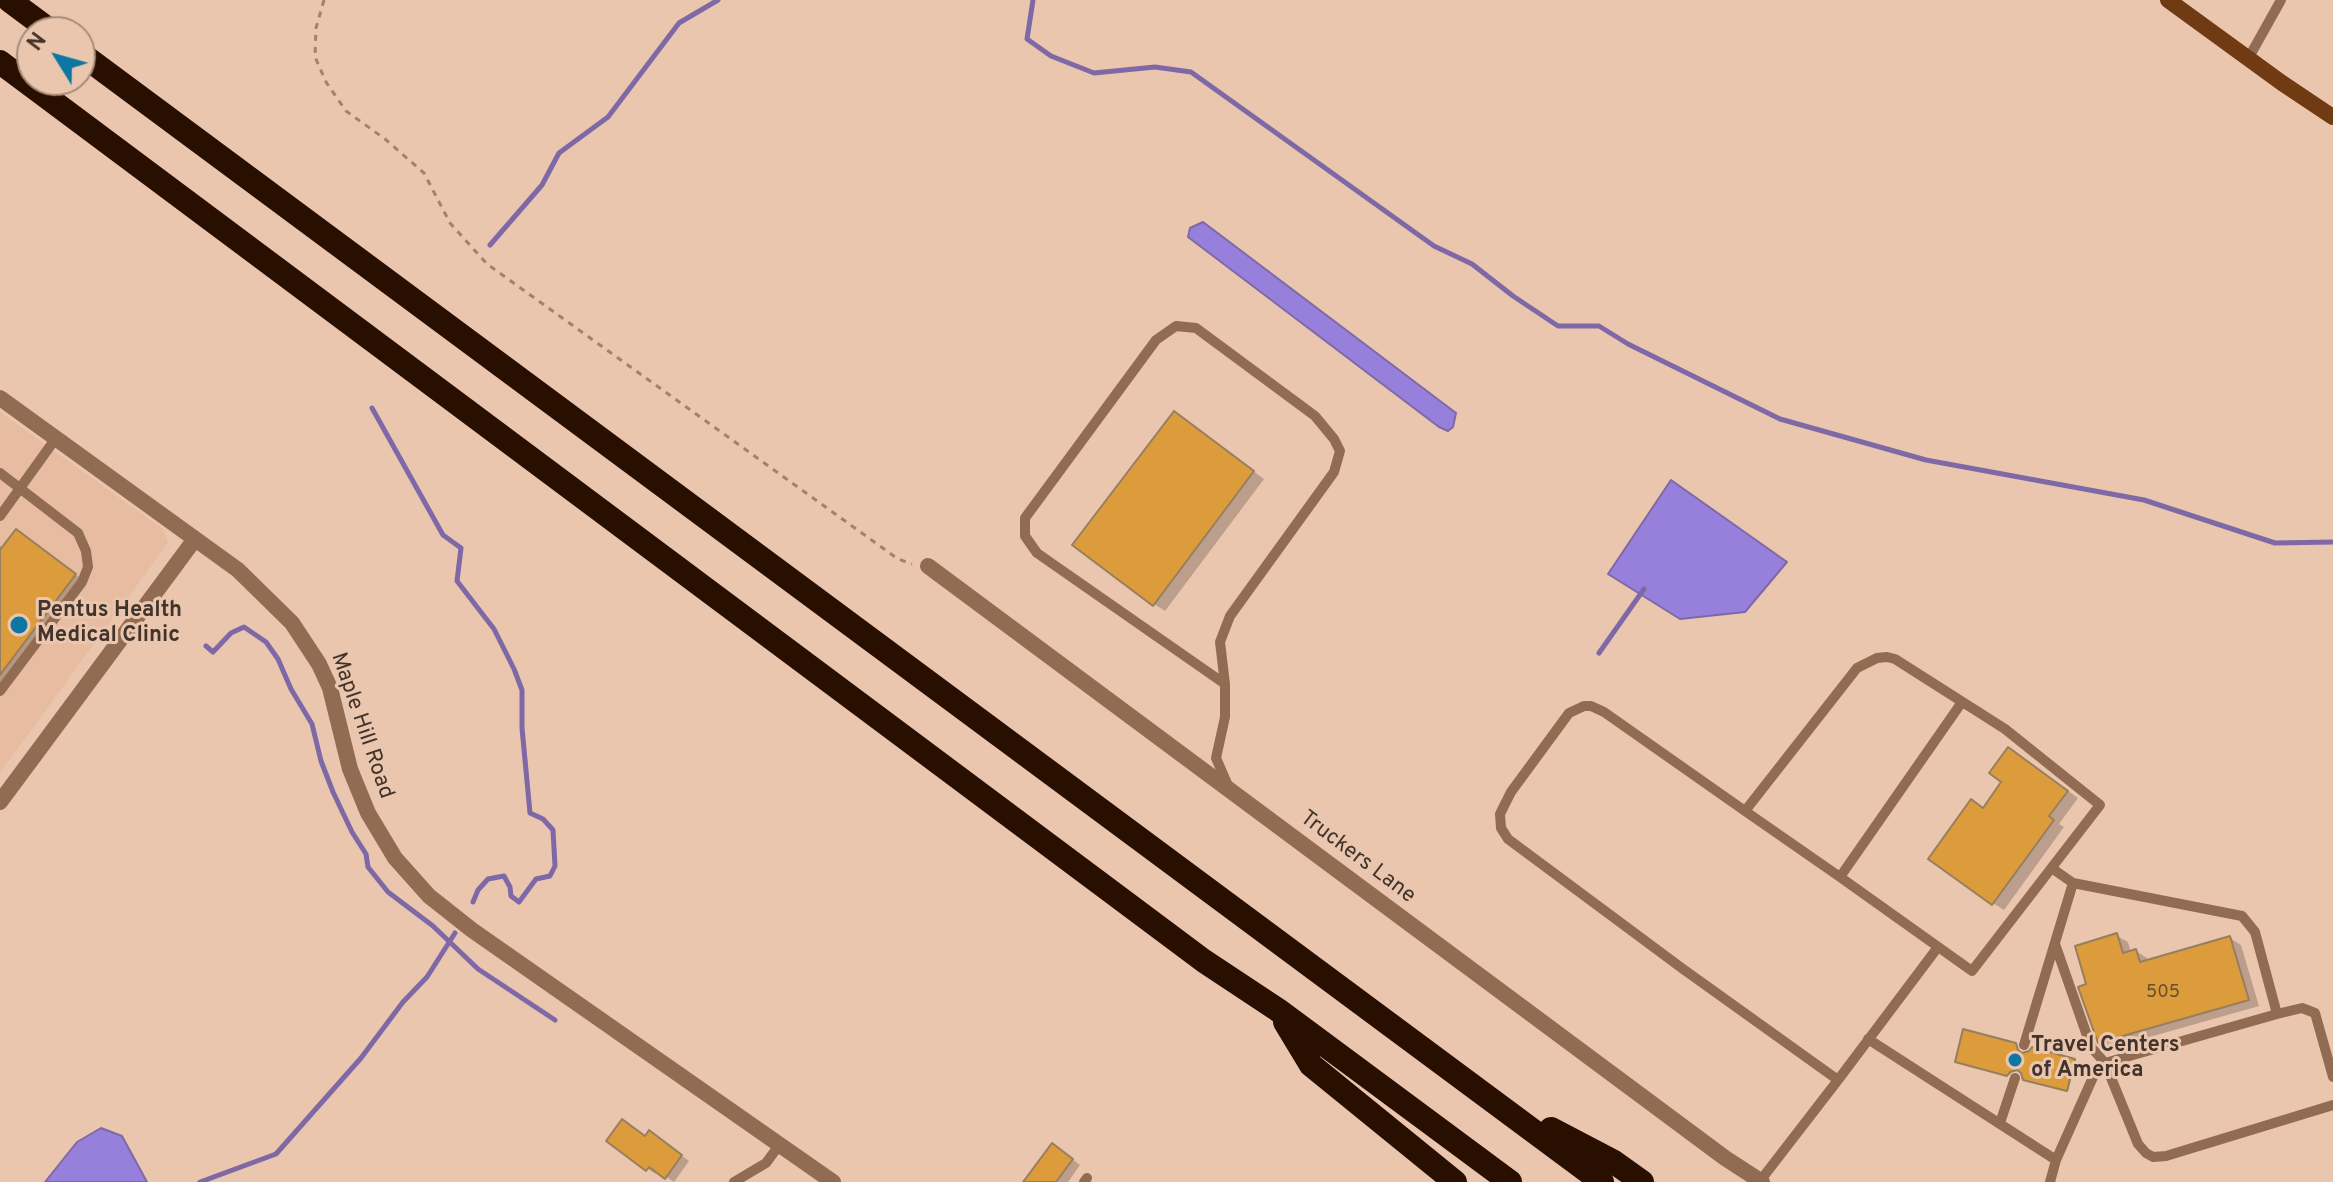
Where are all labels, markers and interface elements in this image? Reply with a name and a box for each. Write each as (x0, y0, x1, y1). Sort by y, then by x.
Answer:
north arrow (16, 16, 96, 96)
text: N (22, 28, 54, 57)
place label: Pentus Health Medical Clinic (37, 599, 182, 650)
marker: Pentus Health Medical Clinic (8, 614, 30, 636)
street label: Maple Hill Road (324, 650, 398, 802)
street label: Truckers Lane (1294, 806, 1420, 910)
house number: 505 (2146, 982, 2180, 1004)
place label: Travel Centers of America (2031, 1034, 2180, 1086)
marker: Travel Centers of America (2006, 1051, 2024, 1069)

